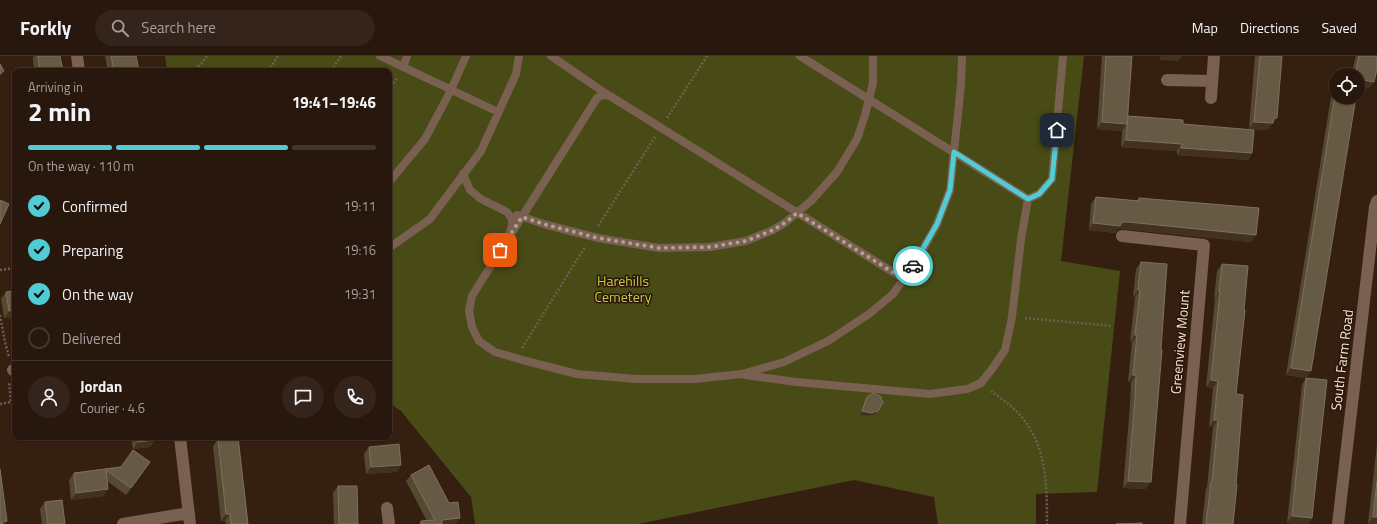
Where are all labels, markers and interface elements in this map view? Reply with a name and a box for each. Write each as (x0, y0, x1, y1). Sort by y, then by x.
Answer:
search box (95, 10, 375, 46)
text: Forkly (20, 13, 71, 42)
text: Search here (141, 16, 216, 39)
icon: search (109, 17, 131, 39)
text: Map (1192, 17, 1218, 38)
text: Directions (1240, 17, 1299, 38)
text: Saved (1321, 17, 1357, 38)
map controls (1329, 68, 1365, 104)
button: locate (1329, 68, 1365, 104)
text: Arriving in (28, 77, 83, 97)
text: 19:41–19:46 (292, 91, 376, 114)
text: 2 min (28, 92, 91, 131)
pin (1040, 113, 1074, 147)
icon: home (1046, 119, 1068, 141)
text: On the way · 110 m (28, 156, 134, 176)
icon: check (28, 195, 50, 217)
text: Confirmed (62, 195, 127, 218)
text: 19:11 (344, 196, 376, 216)
pin (483, 233, 517, 267)
icon: check (28, 239, 50, 261)
text: Preparing (62, 239, 123, 262)
icon: bag (489, 239, 511, 261)
text: 19:16 (344, 240, 376, 260)
courier (893, 246, 933, 286)
icon: car (902, 255, 924, 277)
park label: Harehills Cemetery (595, 270, 652, 307)
icon: check (28, 283, 50, 305)
text: On the way (62, 283, 134, 306)
text: 19:31 (344, 284, 376, 304)
street label: Greenview Mount (1164, 289, 1195, 395)
street label: South Farm Road (1325, 308, 1358, 412)
text: Delivered (62, 327, 121, 350)
text: Jordan (80, 375, 122, 398)
button: person (28, 376, 70, 418)
button: chat (282, 376, 324, 418)
button: phone (334, 376, 376, 418)
text: Courier · 4.6 (80, 398, 145, 418)

